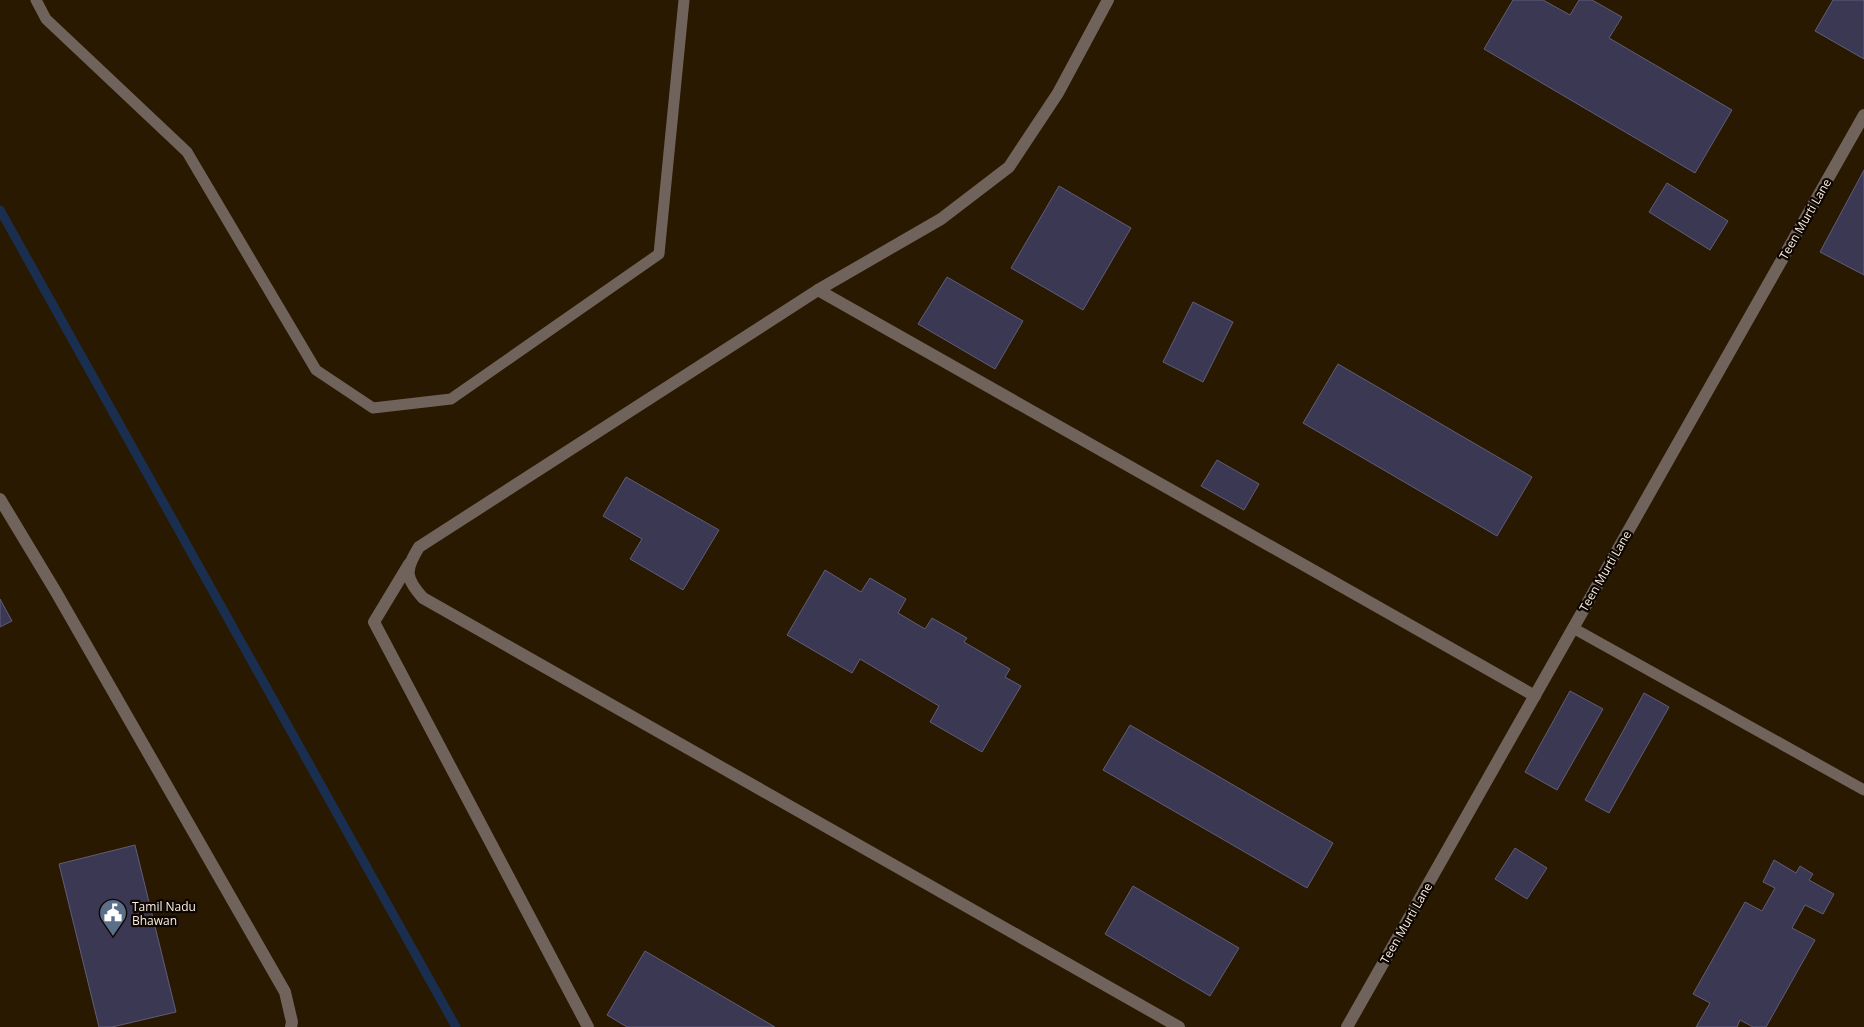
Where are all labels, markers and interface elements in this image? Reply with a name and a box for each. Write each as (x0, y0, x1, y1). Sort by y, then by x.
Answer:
street label: Teen Murti Lane (1775, 175, 1835, 263)
street label: Teen Murti Lane (1575, 527, 1635, 615)
street label: Teen Murti Lane (1376, 879, 1436, 967)
public building icon: Tamil Nadu Bhawan (98, 898, 128, 937)
place label: Tamil Nadu Bhawan (132, 898, 196, 929)

